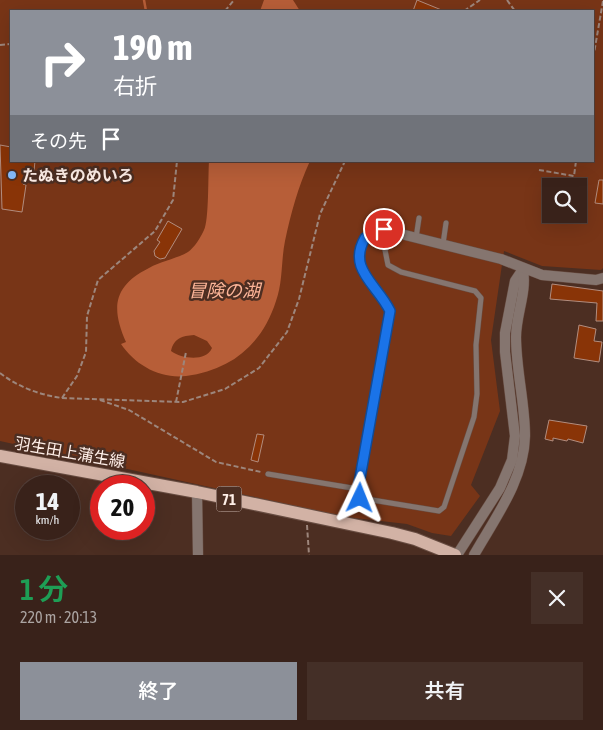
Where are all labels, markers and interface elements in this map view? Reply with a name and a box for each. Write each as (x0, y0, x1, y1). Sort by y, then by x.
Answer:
text: 190 m (113, 27, 192, 67)
icon: right (30, 30, 95, 95)
text: 右折 (113, 73, 157, 99)
icon: arrive (97, 125, 125, 153)
text: その先 (30, 130, 87, 152)
place label: たぬきのめいろ (22, 166, 134, 184)
marker: たぬきのめいろ (6, 169, 18, 181)
map controls (542, 178, 587, 223)
button: search (542, 178, 587, 223)
pin (363, 208, 405, 250)
icon: arrive (370, 215, 398, 243)
water label: 冒険の湖 (188, 280, 263, 301)
street label: 羽生田上蒲生線 (13, 433, 127, 471)
position arrow (333, 471, 385, 523)
speed limit sign: 20 (90, 475, 155, 540)
road number: 71 (216, 486, 242, 512)
text: 14 (36, 487, 59, 515)
text: km/h (36, 513, 59, 527)
text: 1 分 (20, 572, 68, 606)
button: close (531, 572, 583, 624)
text: 220 m · 20:13 (20, 608, 97, 626)
button: 終了 (20, 662, 297, 720)
button: 共有 (307, 662, 583, 720)

